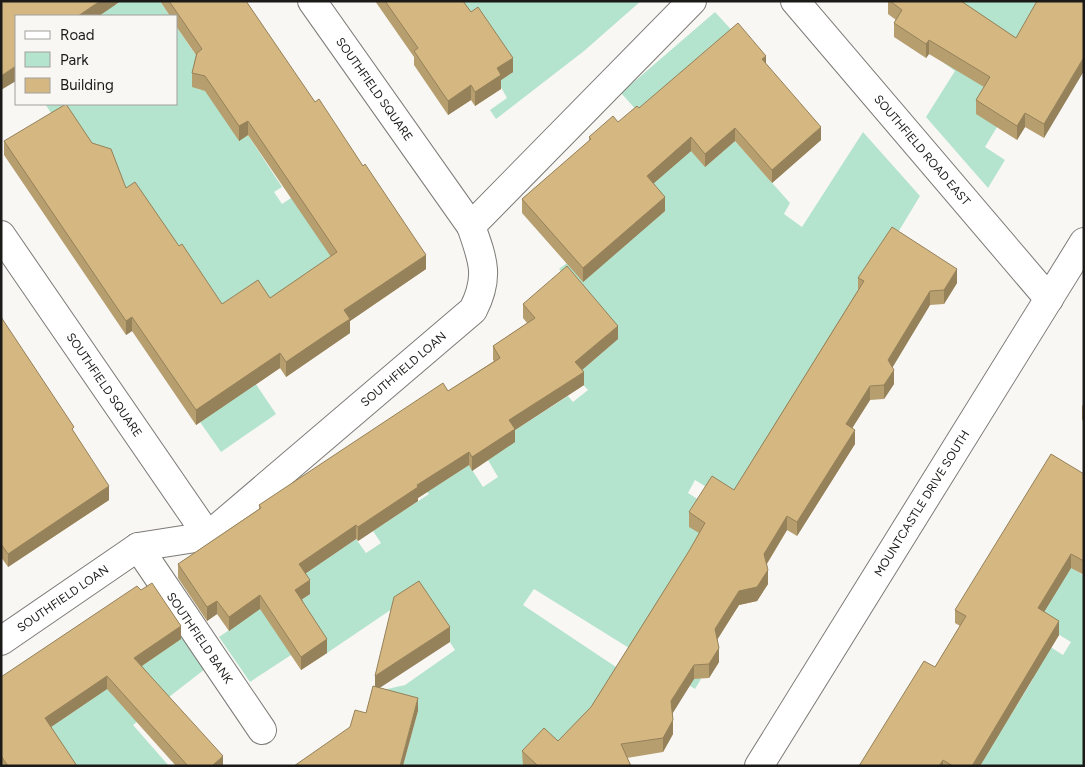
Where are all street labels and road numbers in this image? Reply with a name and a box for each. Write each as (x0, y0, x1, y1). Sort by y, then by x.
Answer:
street label: SOUTHFIELD SQUARE (333, 35, 416, 143)
street label: SOUTHFIELD ROAD EAST (871, 92, 973, 208)
street label: SOUTHFIELD LOAN (358, 329, 449, 410)
street label: SOUTHFIELD SQUARE (63, 330, 145, 440)
street label: MOUNTCASTLE DRIVE SOUTH (871, 428, 972, 579)
street label: SOUTHFIELD LOAN (14, 562, 111, 635)
street label: SOUTHFIELD BANK (164, 590, 236, 687)

